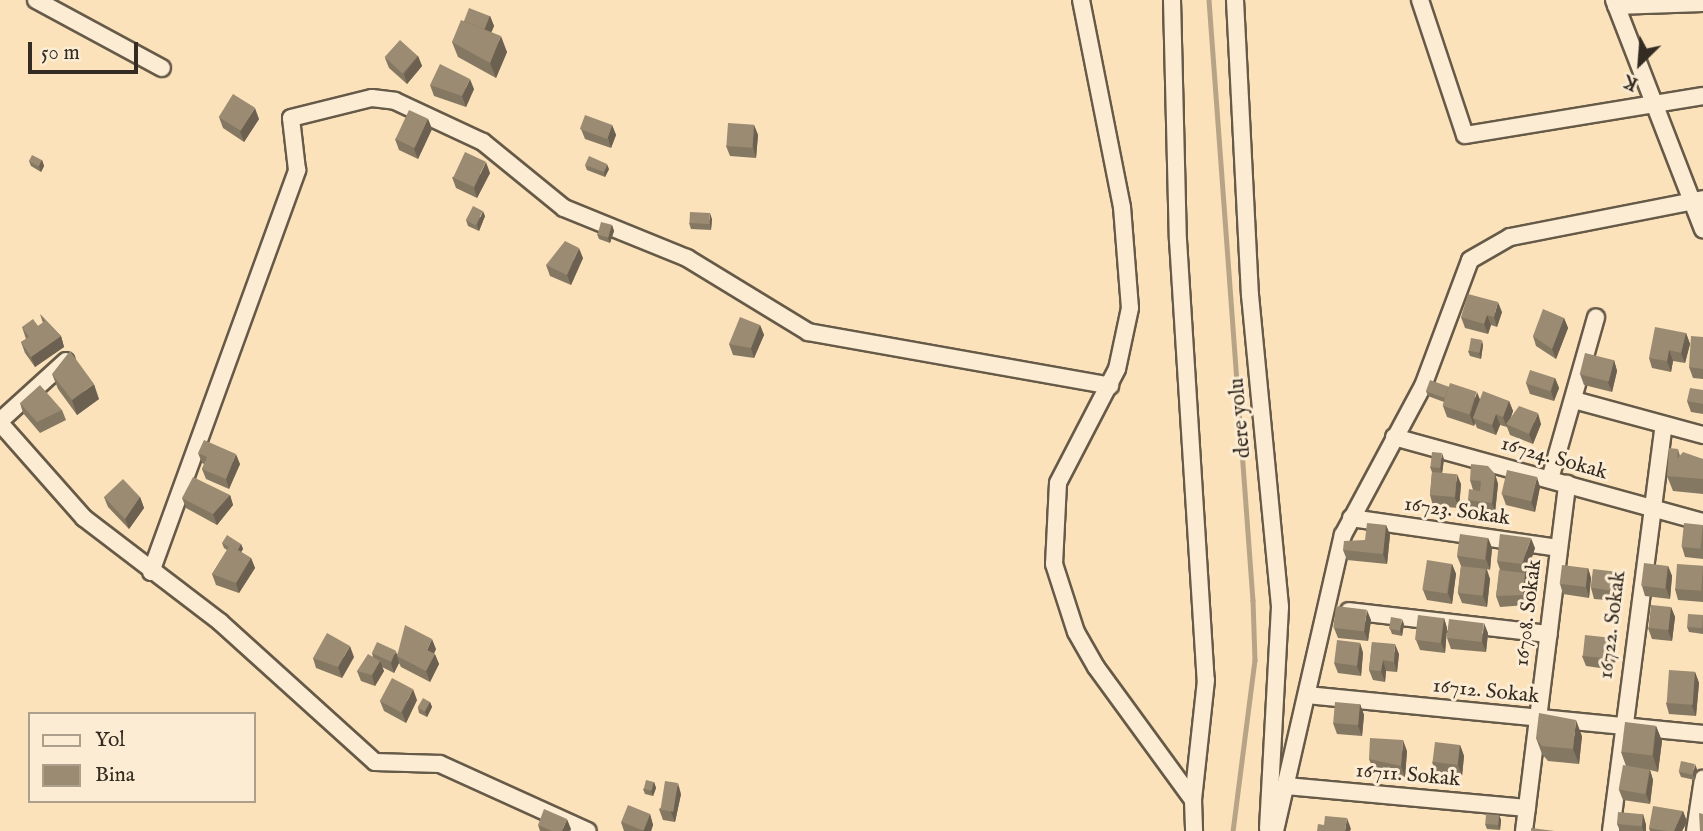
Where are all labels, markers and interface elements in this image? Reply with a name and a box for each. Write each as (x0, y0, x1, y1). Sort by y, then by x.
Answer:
scale bar (32, 28, 142, 72)
north arrow (1605, 28, 1675, 98)
text: 50 m (41, 40, 80, 67)
text: K (1620, 68, 1642, 96)
street label: dere yolu (1225, 377, 1257, 459)
street label: 16724. Sokak (1498, 432, 1610, 486)
street label: 16723. Sokak (1402, 492, 1512, 532)
street label: 16708. Sokak (1510, 558, 1548, 668)
street label: 16722. Sokak (1594, 569, 1632, 681)
street label: 16712. Sokak (1432, 674, 1540, 710)
legend (28, 712, 256, 803)
text: Yol (95, 727, 125, 754)
street label: 16711. Sokak (1355, 759, 1461, 793)
text: Bina (95, 762, 135, 789)

